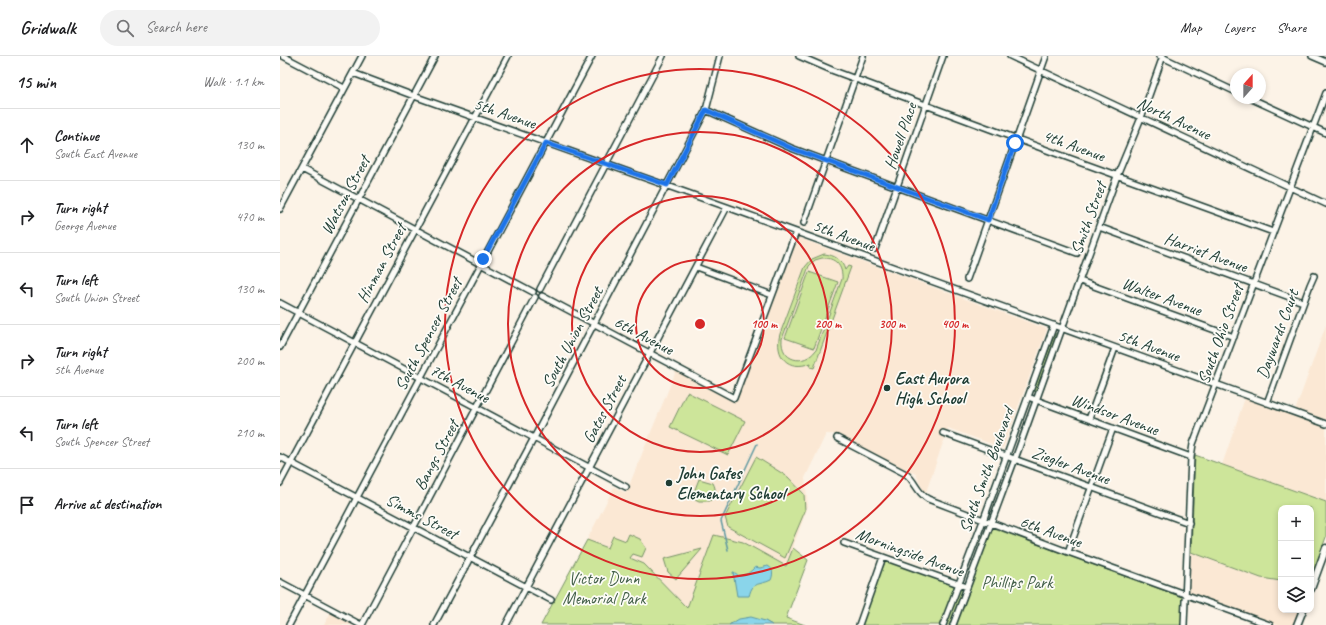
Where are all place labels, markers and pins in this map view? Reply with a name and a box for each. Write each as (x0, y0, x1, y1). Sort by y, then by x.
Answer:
centre of rings (693, 317, 707, 331)
place label: East Aurora High School (895, 368, 970, 409)
marker: East Aurora High School (882, 383, 892, 393)
place label: John Gates Elementary School (676, 463, 788, 504)
marker: John Gates Elementary School (664, 478, 674, 488)

